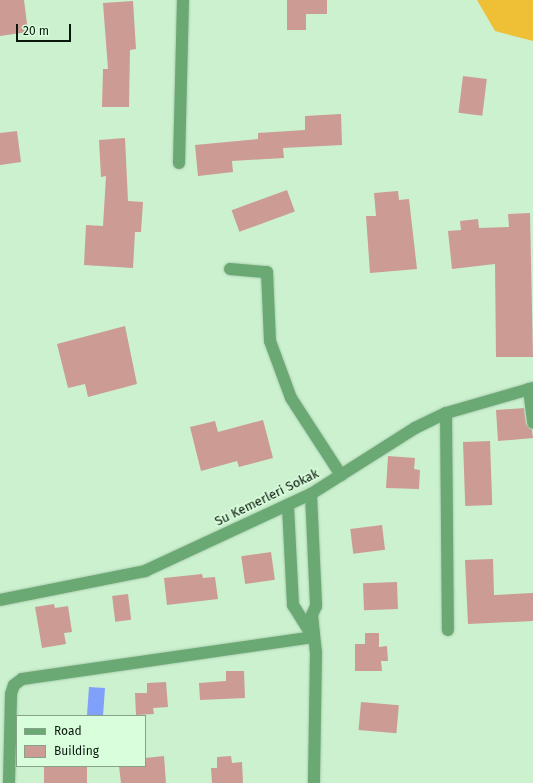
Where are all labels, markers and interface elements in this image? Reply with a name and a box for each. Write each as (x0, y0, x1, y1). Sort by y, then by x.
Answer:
scale bar (18, 16, 73, 42)
text: 20 m (23, 24, 49, 38)
street label: Su Kemerleri Sokak (212, 466, 322, 530)
legend (16, 715, 146, 767)
text: Road (54, 724, 82, 738)
text: Building (54, 744, 99, 758)

